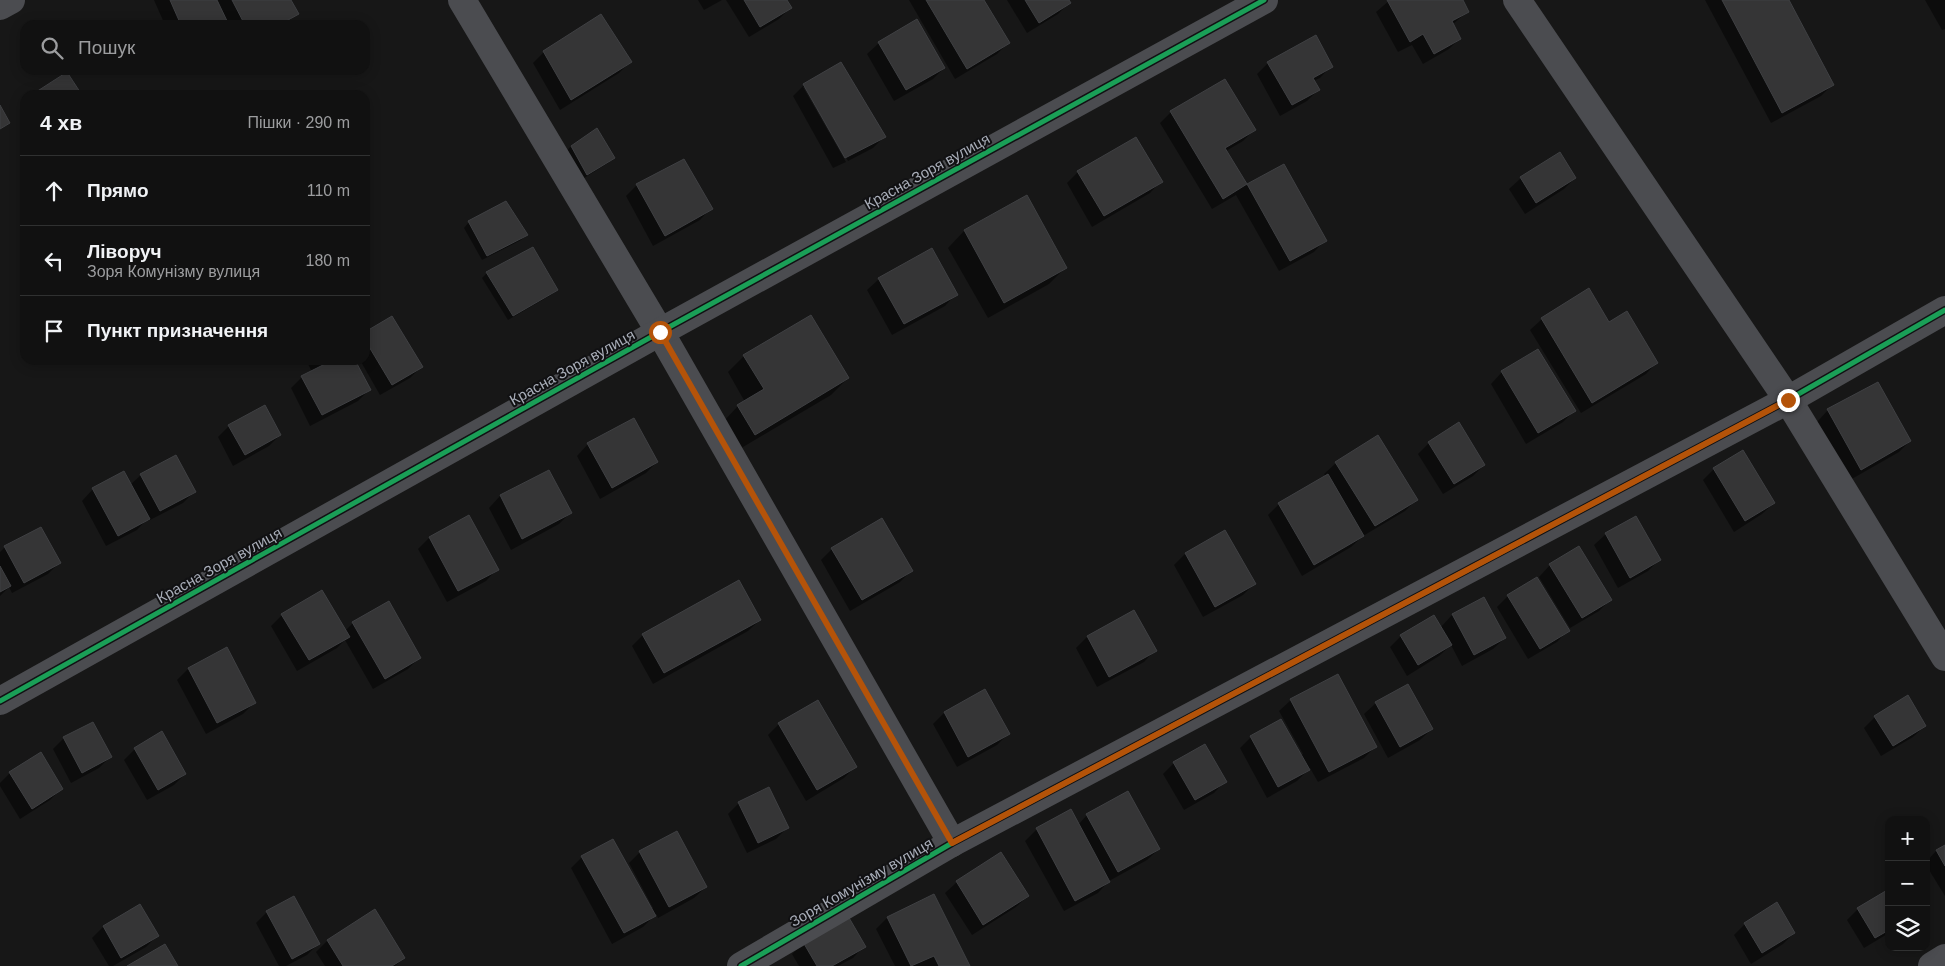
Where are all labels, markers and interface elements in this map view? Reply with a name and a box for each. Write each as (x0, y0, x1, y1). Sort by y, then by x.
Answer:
search box (20, 20, 370, 75)
icon: search (38, 34, 66, 62)
text: Пошук (78, 37, 135, 58)
text: 4 хв (40, 111, 82, 134)
text: Пішки · 290 m (247, 114, 350, 131)
street label: Красна Зоря вулиця (862, 130, 992, 212)
icon: ahead (40, 177, 68, 205)
text: Прямо (87, 180, 149, 201)
text: 110 m (307, 182, 350, 199)
text: Ліворуч (87, 241, 162, 262)
icon: left (40, 247, 68, 275)
text: 180 m (306, 252, 350, 269)
text: Зоря Комунізму вулиця (87, 263, 260, 280)
icon: arrive (40, 317, 68, 345)
text: Пункт призначення (87, 320, 268, 341)
route start (649, 321, 672, 344)
street label: Красна Зоря вулиця (507, 326, 637, 408)
route end (1777, 389, 1800, 412)
street label: Красна Зоря вулиця (154, 524, 284, 606)
map controls (1885, 816, 1930, 951)
button: + (1885, 816, 1930, 861)
street label: Зоря Комунізму вулиця (787, 834, 935, 930)
button: − (1885, 861, 1930, 906)
button: layers (1885, 906, 1930, 951)

